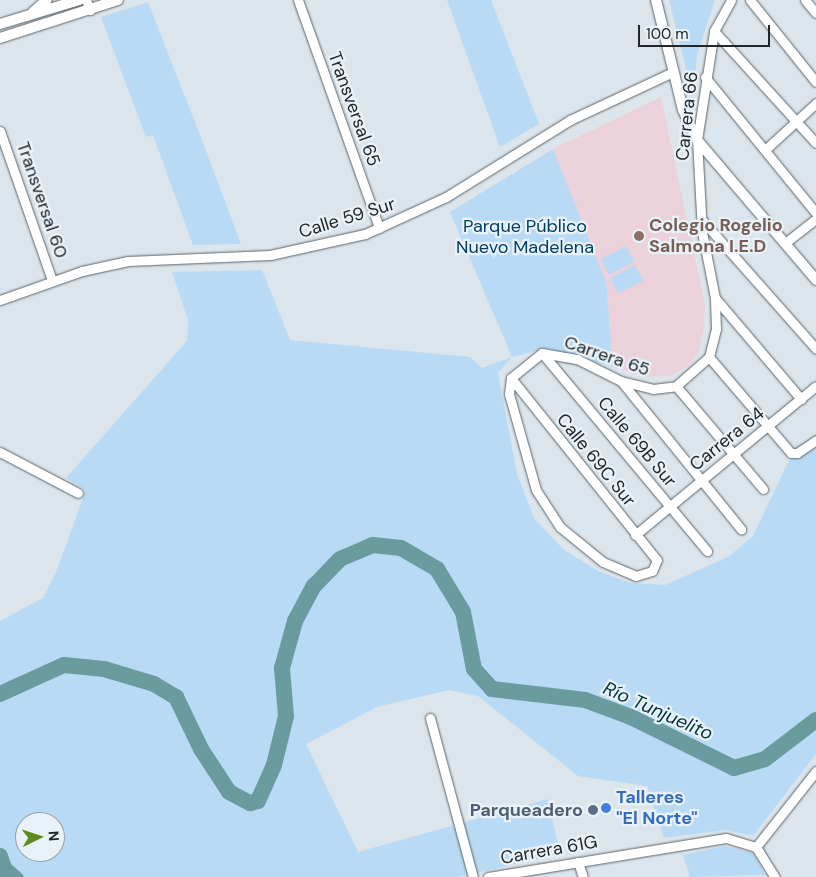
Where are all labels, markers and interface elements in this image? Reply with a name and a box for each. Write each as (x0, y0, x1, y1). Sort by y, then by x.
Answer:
scale bar (641, 15, 774, 47)
text: 100 m (646, 24, 689, 44)
street label: Transversal 65 (323, 49, 385, 169)
street label: Carrera 66 (672, 70, 702, 162)
street label: Transversal 60 (12, 139, 72, 261)
street label: Calle 59 Sur (296, 193, 398, 243)
place label: Colegio Rogelio Salmona I.E.D (649, 215, 783, 258)
park label: Parque Público Nuevo Madelena (456, 216, 594, 258)
marker: Colegio Rogelio Salmona I.E.D (633, 230, 645, 242)
street label: Carrera 65 (561, 331, 653, 381)
street label: Calle 69B Sur (593, 393, 681, 491)
street label: Carrera 64 (685, 402, 769, 476)
street label: Calle 69C Sur (552, 409, 640, 511)
water label: Río Tunjuelito (600, 677, 716, 745)
place label: Talleres "El Norte" (616, 787, 698, 830)
place label: Parqueadero (470, 799, 583, 821)
marker: Talleres "El Norte" (600, 802, 612, 814)
marker: Parqueadero (587, 804, 599, 816)
north arrow (15, 812, 65, 862)
text: N (45, 830, 63, 842)
street label: Carrera 61G (499, 831, 599, 869)

